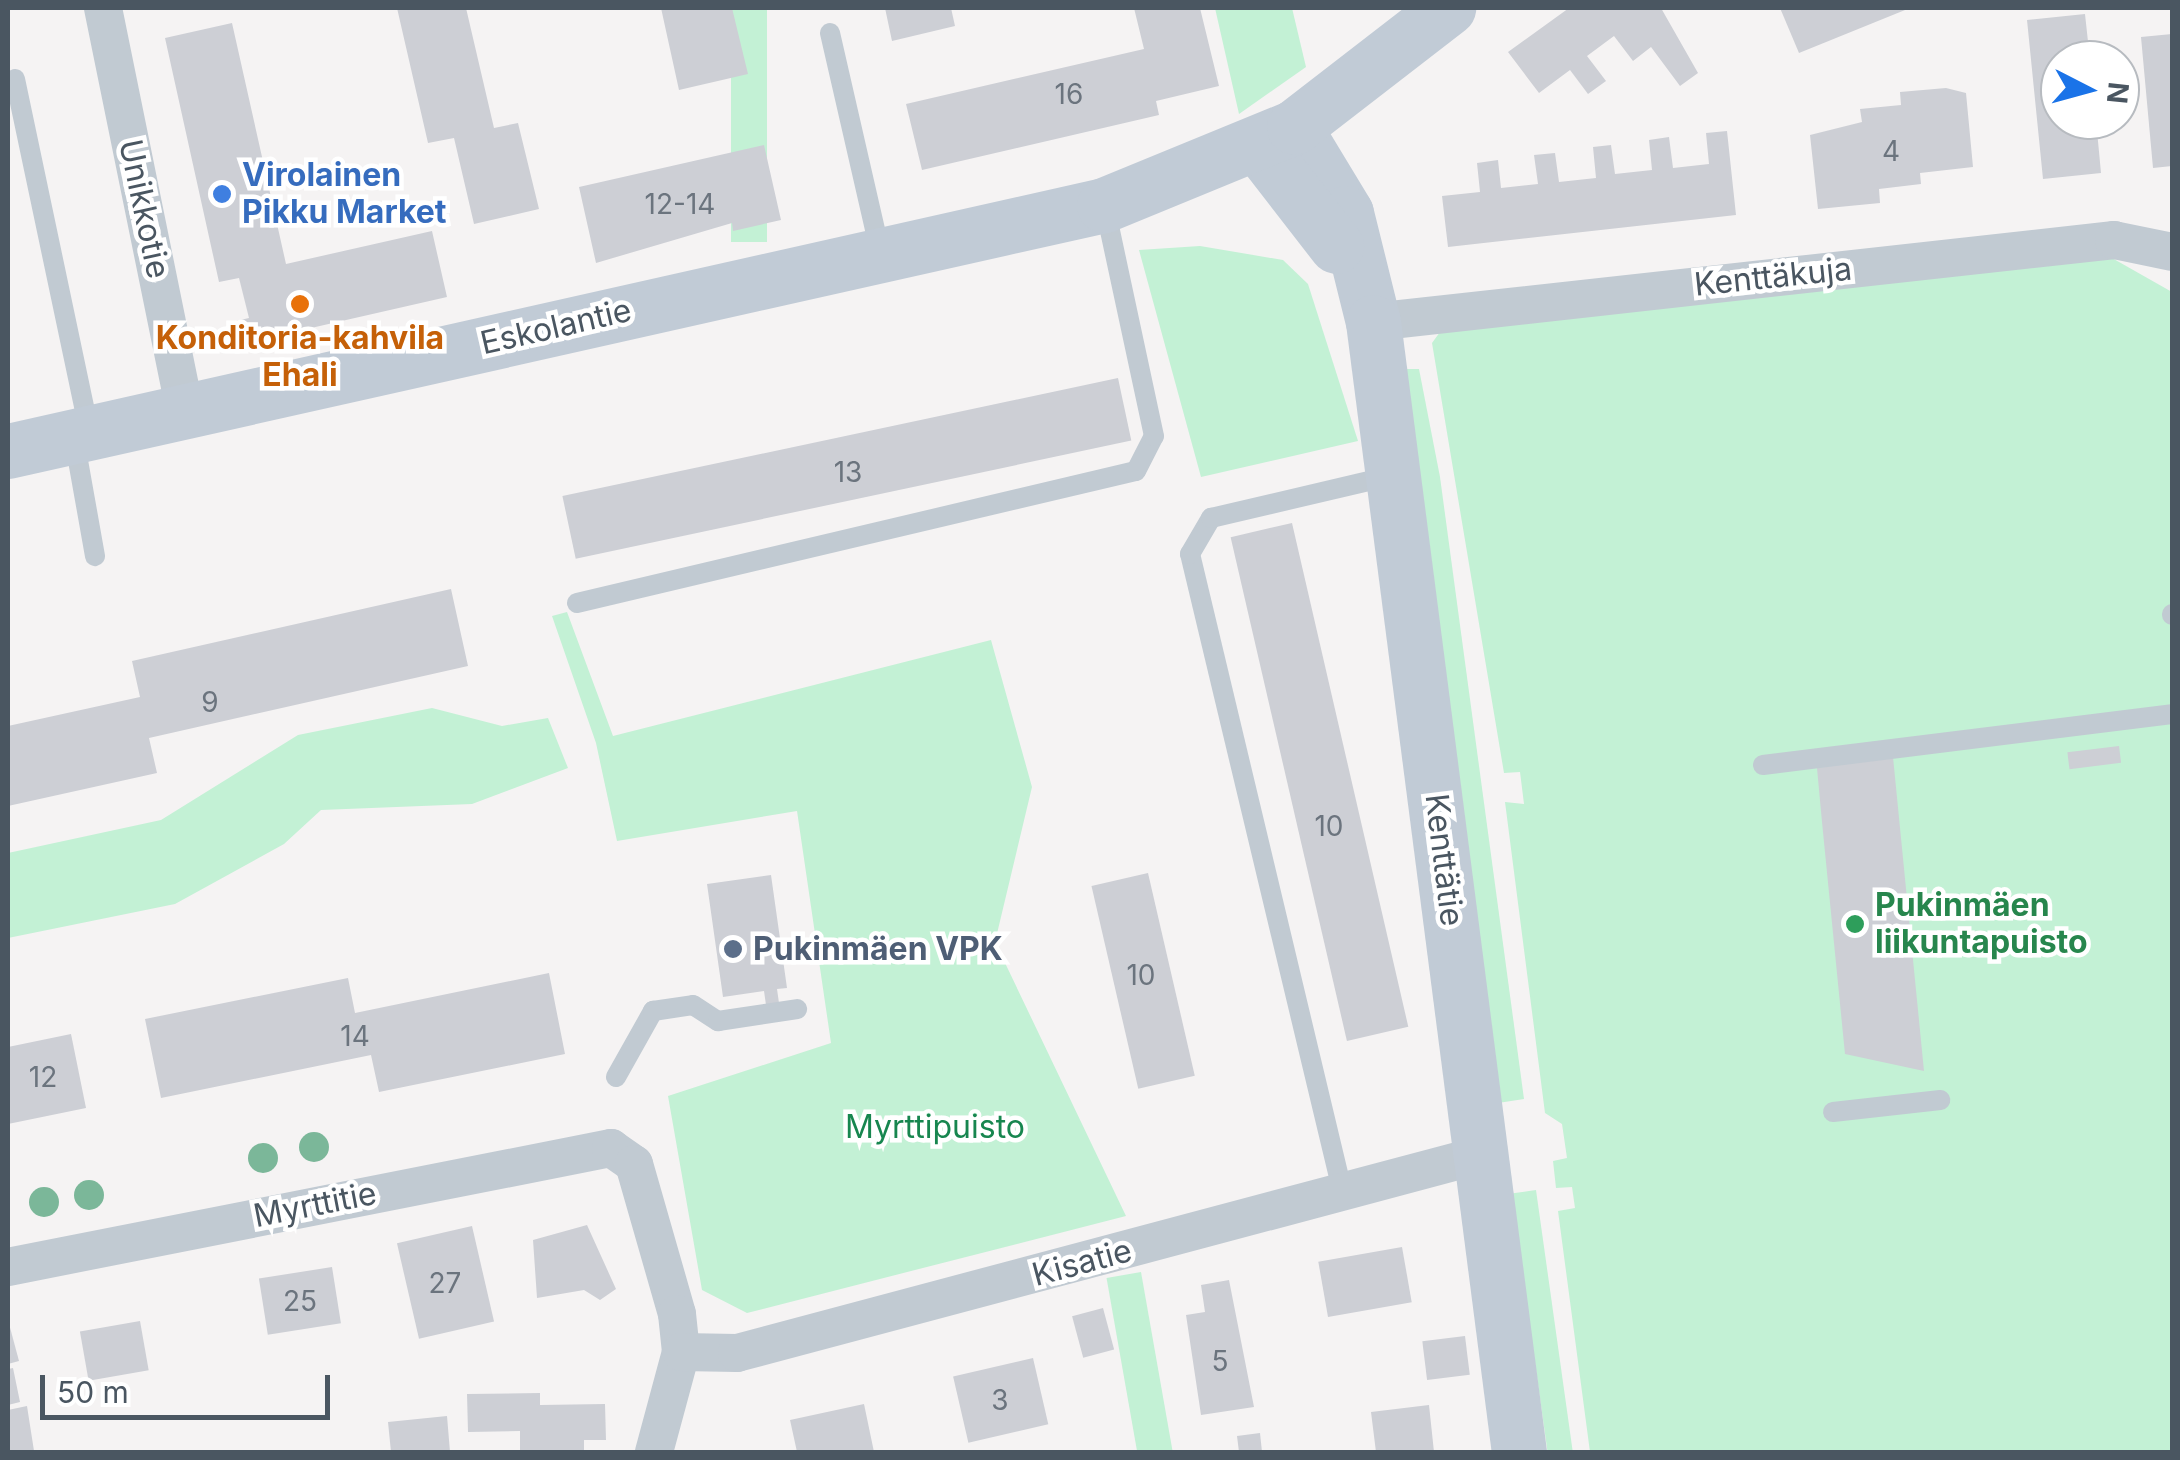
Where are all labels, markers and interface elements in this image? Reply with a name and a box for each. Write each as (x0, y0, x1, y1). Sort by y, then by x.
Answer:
north arrow (2040, 40, 2140, 140)
house number: 16 (1055, 77, 1083, 111)
text: N (2100, 81, 2136, 105)
house number: 4 (1882, 134, 1900, 168)
street label: Unikkotie (111, 136, 177, 282)
place label: Virolainen Pikku Market (242, 157, 447, 232)
marker: Virolainen Pikku Market (211, 183, 233, 205)
house number: 12-14 (645, 187, 715, 221)
street label: Kenttäkuja (1692, 250, 1854, 304)
street label: Eskolantie (477, 291, 635, 363)
marker: Konditoria-kahvila Ehali (289, 293, 311, 315)
place label: Konditoria-kahvila Ehali (156, 320, 444, 395)
house number: 13 (834, 455, 862, 489)
house number: 9 (201, 685, 219, 719)
street label: Kenttätie (1417, 792, 1471, 928)
house number: 10 (1314, 809, 1344, 843)
place label: Pukinmäen liikuntapuisto (1875, 887, 2088, 962)
marker: Pukinmäen liikuntapuisto (1844, 913, 1866, 935)
place label: Pukinmäen VPK (753, 930, 1003, 968)
marker: Pukinmäen VPK (722, 938, 744, 960)
house number: 10 (1126, 958, 1156, 992)
house number: 14 (340, 1019, 370, 1053)
house number: 12 (29, 1060, 57, 1094)
park label: Myrttipuisto (845, 1108, 1025, 1146)
street label: Myrttitie (250, 1174, 380, 1236)
street label: Kisatie (1028, 1231, 1136, 1295)
house number: 27 (429, 1266, 461, 1300)
house number: 25 (283, 1284, 317, 1318)
house number: 5 (1211, 1344, 1229, 1378)
scale bar (45, 1355, 335, 1417)
text: 50 m (57, 1374, 129, 1410)
house number: 3 (991, 1383, 1009, 1417)

